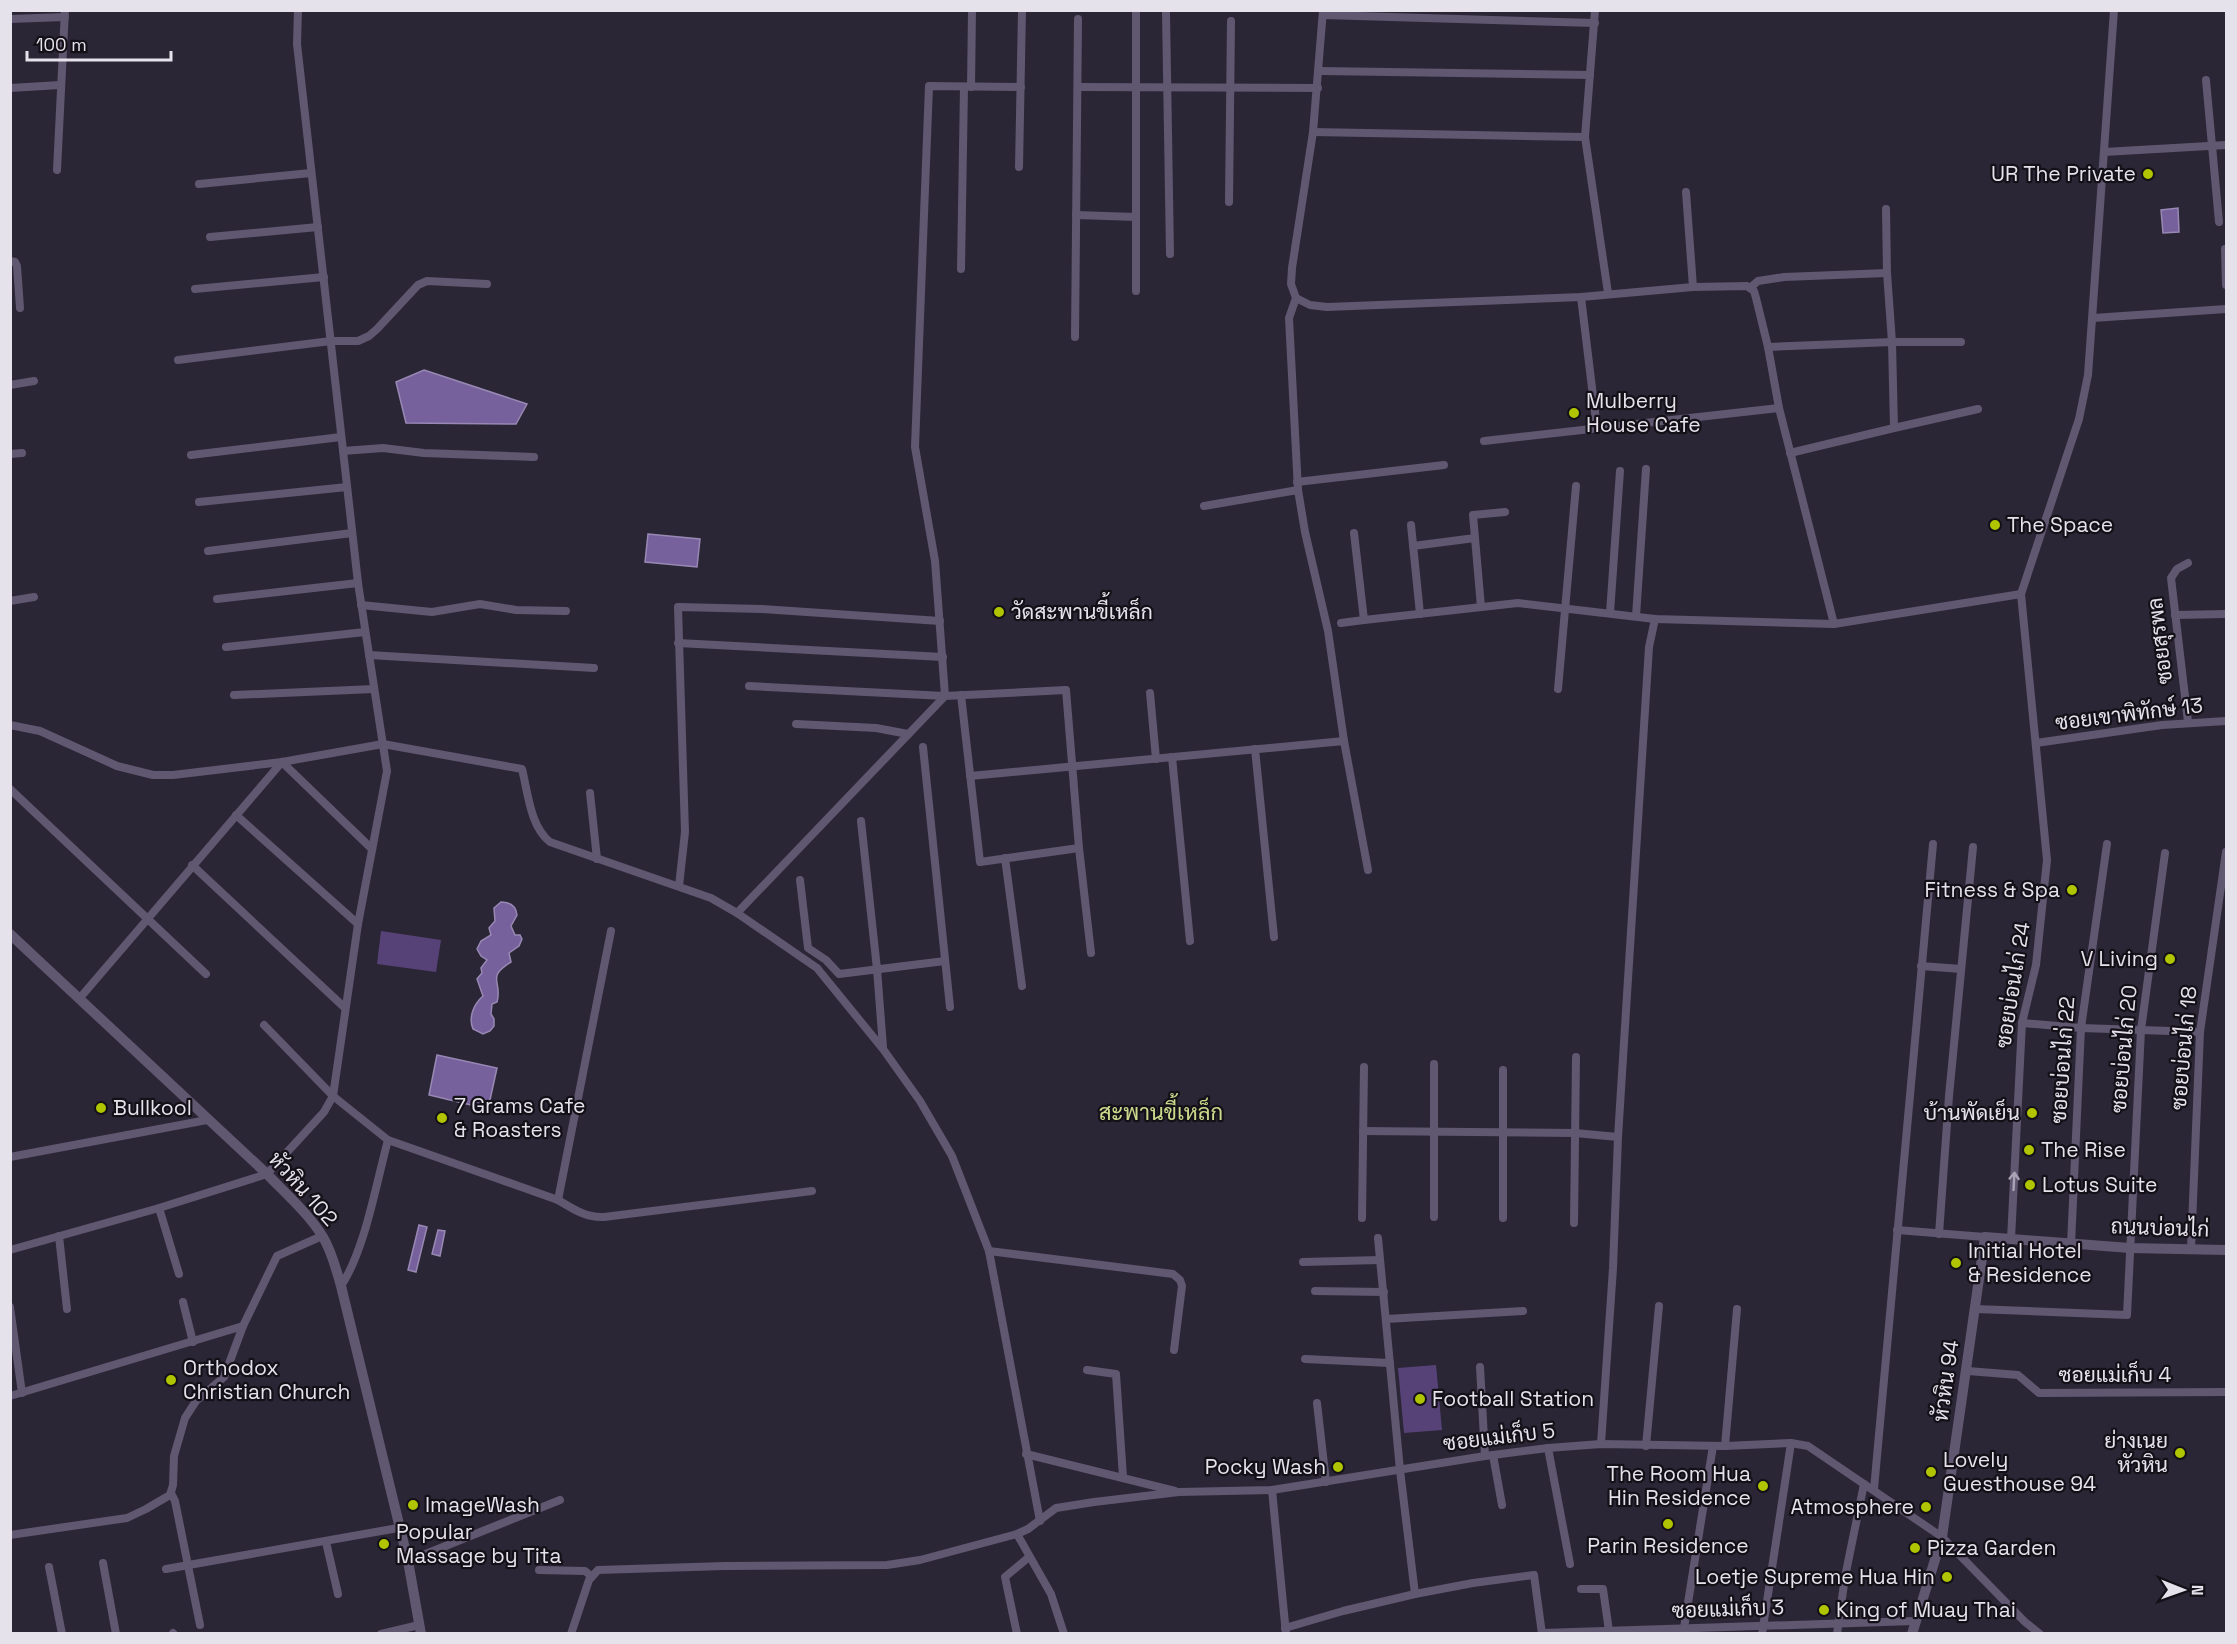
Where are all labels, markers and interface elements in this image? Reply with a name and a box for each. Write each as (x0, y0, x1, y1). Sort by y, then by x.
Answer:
scale bar (27, 24, 171, 62)
text: 100 m (36, 33, 87, 56)
place label: UR The Private (1991, 160, 2136, 187)
marker: UR The Private (2141, 167, 2155, 181)
place label: Mulberry House Cafe (1586, 387, 1701, 438)
marker: Mulberry House Cafe (1567, 406, 1581, 420)
place label: The Space (2007, 511, 2113, 538)
marker: The Space (1988, 518, 2002, 532)
place label: วัดสะพานขี้เหล็ก (1011, 592, 1153, 625)
street label: ซอยสุรพล (2141, 596, 2179, 686)
marker: วัดสะพานขี้เหล็ก (992, 605, 1006, 619)
street label: ซอยเขาพิทักษ์ 13 (2054, 691, 2204, 736)
place label: Fitness & Spa (1924, 876, 2060, 903)
marker: Fitness & Spa (2065, 883, 2079, 897)
street label: ซอยบ่อนไก่ 24 (1989, 920, 2036, 1050)
place label: V Living (2080, 945, 2158, 972)
marker: V Living (2163, 952, 2177, 966)
street label: ซอยบ่อนไก่ 20 (2104, 984, 2143, 1114)
street label: ซอยบ่อนไก่ 18 (2165, 985, 2202, 1111)
street label: ซอยบ่อนไก่ 22 (2045, 995, 2080, 1125)
place label: 7 Grams Cafe & Roasters (454, 1092, 585, 1143)
district label: สะพานขี้เหล็ก (1099, 1093, 1223, 1126)
place label: Bullkool (113, 1094, 192, 1121)
place label: บ้านพัดเย็น (1923, 1098, 2020, 1126)
marker: Bullkool (94, 1101, 108, 1115)
marker: บ้านพัดเย็น (2025, 1106, 2039, 1120)
marker: 7 Grams Cafe & Roasters (435, 1111, 449, 1125)
place label: The Rise (2041, 1136, 2126, 1163)
marker: The Rise (2022, 1143, 2036, 1157)
street label: หัวหิน 102 (263, 1146, 344, 1232)
one-way arrow (2008, 1171, 2019, 1191)
place label: Lotus Suite (2042, 1171, 2158, 1198)
marker: Lotus Suite (2023, 1178, 2037, 1192)
street label: ถนนบ่อนไก่ (2110, 1212, 2210, 1243)
place label: Initial Hotel & Residence (1968, 1237, 2092, 1288)
marker: Initial Hotel & Residence (1949, 1256, 1963, 1270)
street label: หัวหิน 94 (1926, 1338, 1965, 1424)
place label: Orthodox Christian Church (183, 1354, 350, 1405)
street label: ซอยแม่เก็บ 4 (2058, 1360, 2172, 1388)
marker: Orthodox Christian Church (164, 1373, 178, 1387)
place label: Football Station (1432, 1385, 1594, 1412)
marker: Football Station (1413, 1392, 1427, 1406)
street label: ซอยแม่เก็บ 5 (1441, 1415, 1556, 1457)
place label: ย่างเนย หัวหิน (2104, 1427, 2168, 1478)
place label: Lovely Guesthouse 94 (1943, 1446, 2096, 1497)
marker: ย่างเนย หัวหิน (2173, 1446, 2187, 1460)
place label: Pocky Wash (1205, 1453, 1326, 1480)
marker: Pocky Wash (1331, 1460, 1345, 1474)
place label: The Room Hua Hin Residence (1607, 1460, 1751, 1511)
marker: Lovely Guesthouse 94 (1924, 1465, 1938, 1479)
marker: The Room Hua Hin Residence (1756, 1479, 1770, 1493)
place label: ImageWash (425, 1491, 540, 1518)
place label: Atmosphere (1791, 1493, 1914, 1520)
marker: ImageWash (406, 1498, 420, 1512)
marker: Atmosphere (1919, 1500, 1933, 1514)
marker: Parin Residence (1661, 1517, 1675, 1531)
place label: Popular Massage by Tita (396, 1518, 562, 1569)
place label: Parin Residence (1587, 1532, 1749, 1559)
place label: Pizza Garden (1927, 1534, 2056, 1561)
marker: Popular Massage by Tita (377, 1537, 391, 1551)
marker: Pizza Garden (1908, 1541, 1922, 1555)
north arrow (2153, 1560, 2213, 1620)
place label: Loetje Supreme Hua Hin (1695, 1563, 1935, 1590)
marker: Loetje Supreme Hua Hin (1940, 1570, 1954, 1584)
text: N (2187, 1585, 2208, 1596)
street label: ซอยแม่เก็บ 3 (1671, 1592, 1785, 1624)
place label: King of Muay Thai (1836, 1596, 2016, 1623)
marker: King of Muay Thai (1817, 1603, 1831, 1617)

